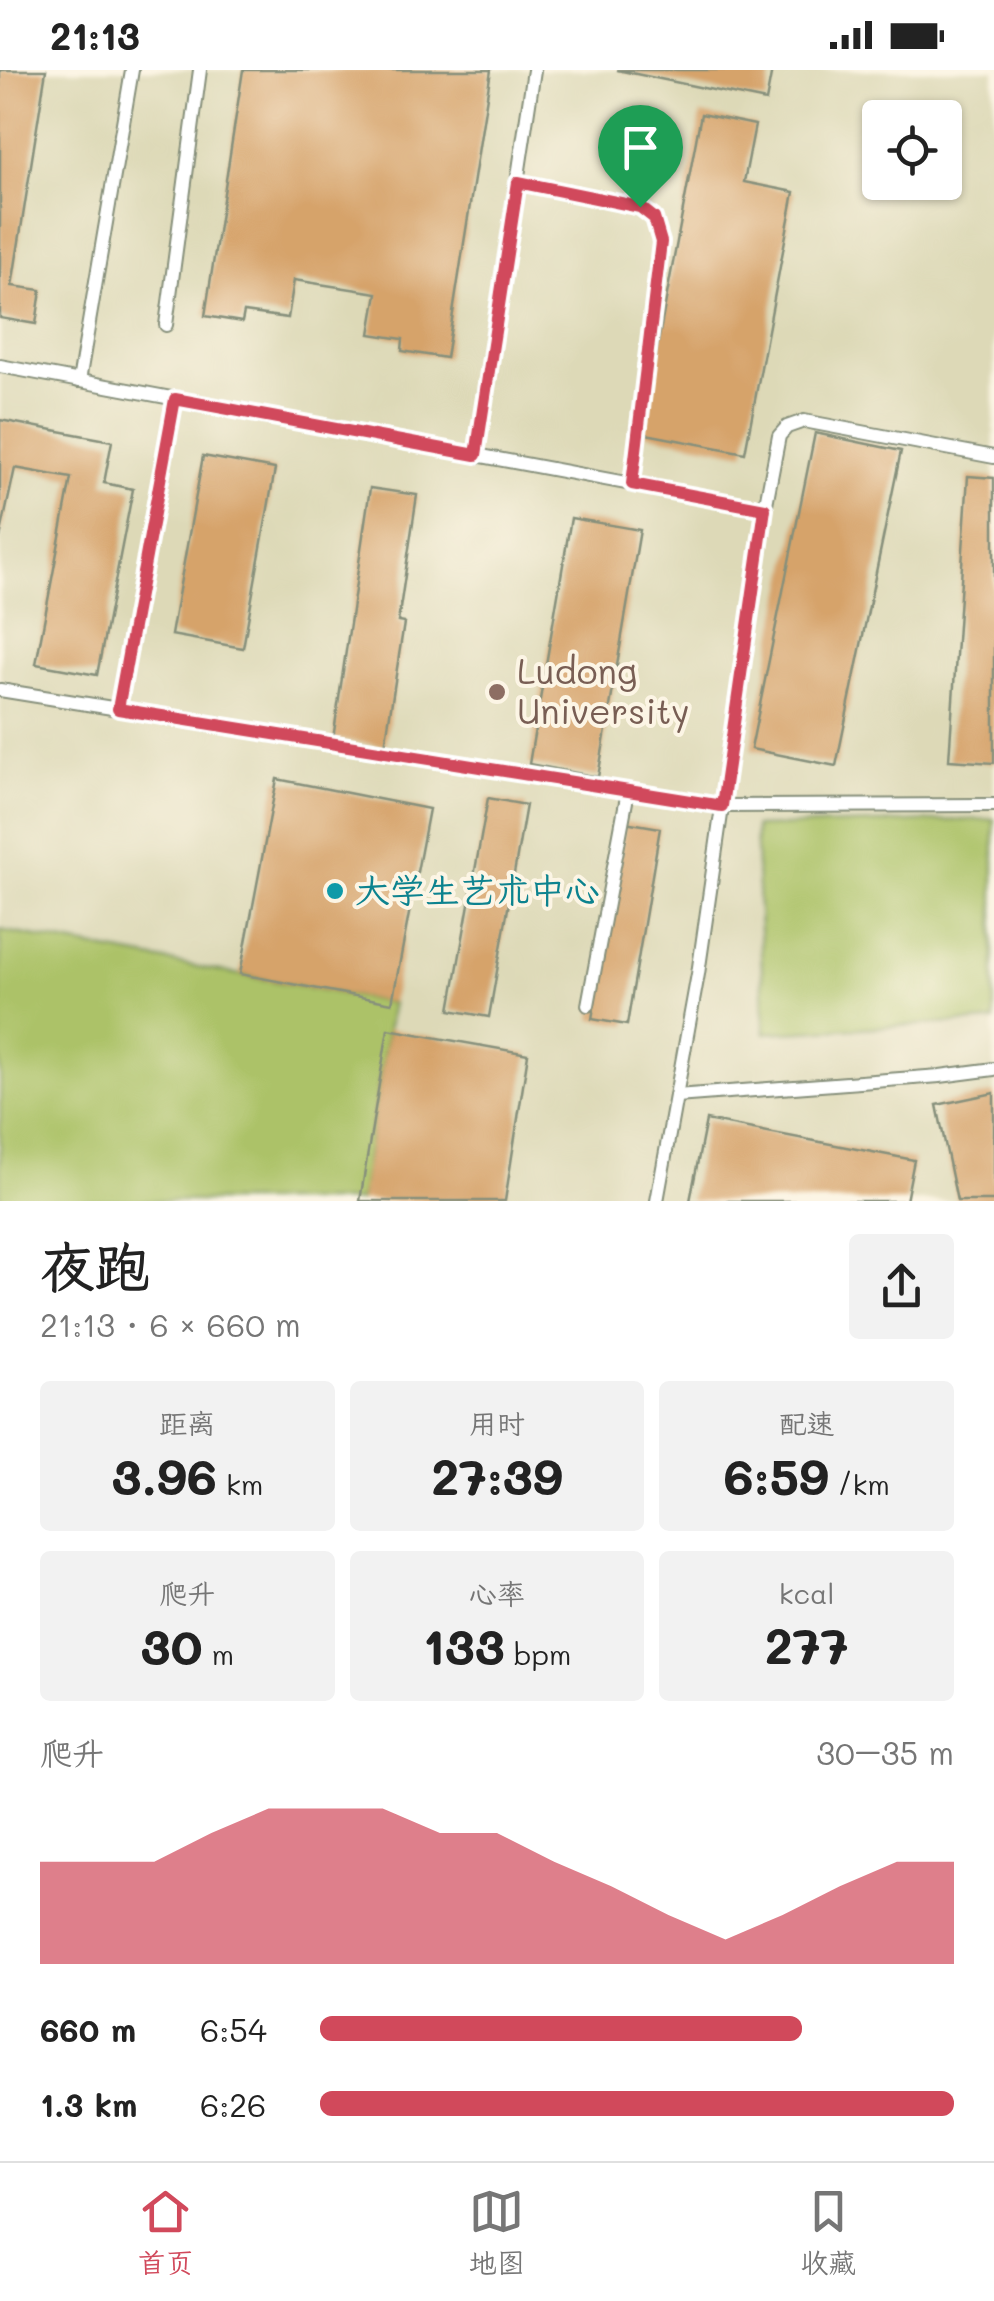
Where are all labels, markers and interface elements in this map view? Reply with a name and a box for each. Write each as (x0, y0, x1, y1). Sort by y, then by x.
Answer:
text: 21:13 (50, 10, 140, 60)
map controls (862, 100, 962, 200)
button: locate (862, 100, 962, 200)
pin (598, 105, 683, 208)
icon: arrive (613, 120, 668, 175)
place label: Ludong University (517, 647, 690, 733)
marker: Ludong University (486, 681, 508, 703)
place label: 大学生艺术中心 (355, 866, 600, 912)
marker: 大学生艺术中心 (324, 880, 346, 902)
text: 夜跑 (40, 1229, 150, 1301)
button: share (849, 1234, 954, 1339)
text: 21:13 · 6 × 660 m (40, 1303, 301, 1345)
text: 距离 (159, 1405, 215, 1441)
text: 用时 (469, 1405, 525, 1441)
text: 配速 (779, 1405, 835, 1441)
text: 3.96 (111, 1442, 217, 1508)
text: 27:39 (431, 1442, 563, 1508)
text: 6:59 (724, 1442, 829, 1508)
text: km (217, 1466, 263, 1502)
text: /km (829, 1466, 890, 1502)
text: 爬升 (159, 1575, 215, 1611)
text: 心率 (469, 1575, 525, 1611)
text: kcal (779, 1575, 835, 1611)
text: 277 (765, 1611, 848, 1677)
text: 30 (141, 1612, 203, 1678)
text: 133 (423, 1612, 505, 1678)
text: m (203, 1636, 234, 1672)
text: bpm (505, 1636, 571, 1672)
text: 爬升 (40, 1731, 104, 1773)
text: 30–35 m (816, 1731, 954, 1773)
text: 660 m (40, 2008, 136, 2050)
text: 6:54 (200, 2008, 267, 2050)
text: 1.3 km (40, 2083, 137, 2125)
text: 6:26 (200, 2083, 266, 2125)
tab: 首页 (138, 2184, 194, 2281)
tab: 地图 (469, 2184, 525, 2281)
tab: 收藏 (800, 2184, 856, 2281)

